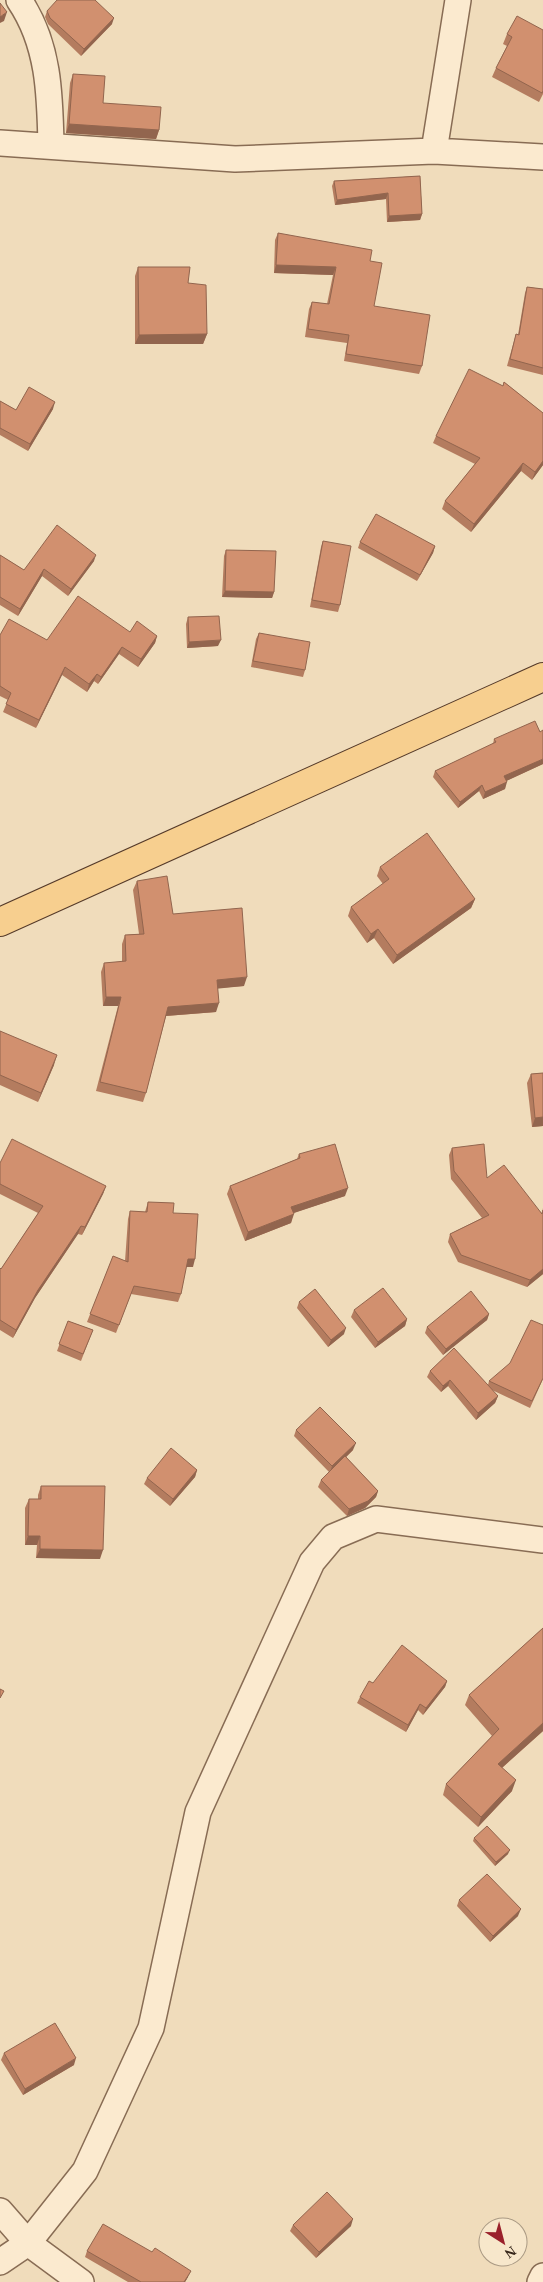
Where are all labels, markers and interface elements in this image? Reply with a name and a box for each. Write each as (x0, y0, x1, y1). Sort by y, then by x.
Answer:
north arrow (478, 2217, 528, 2267)
text: N (502, 2243, 519, 2261)

